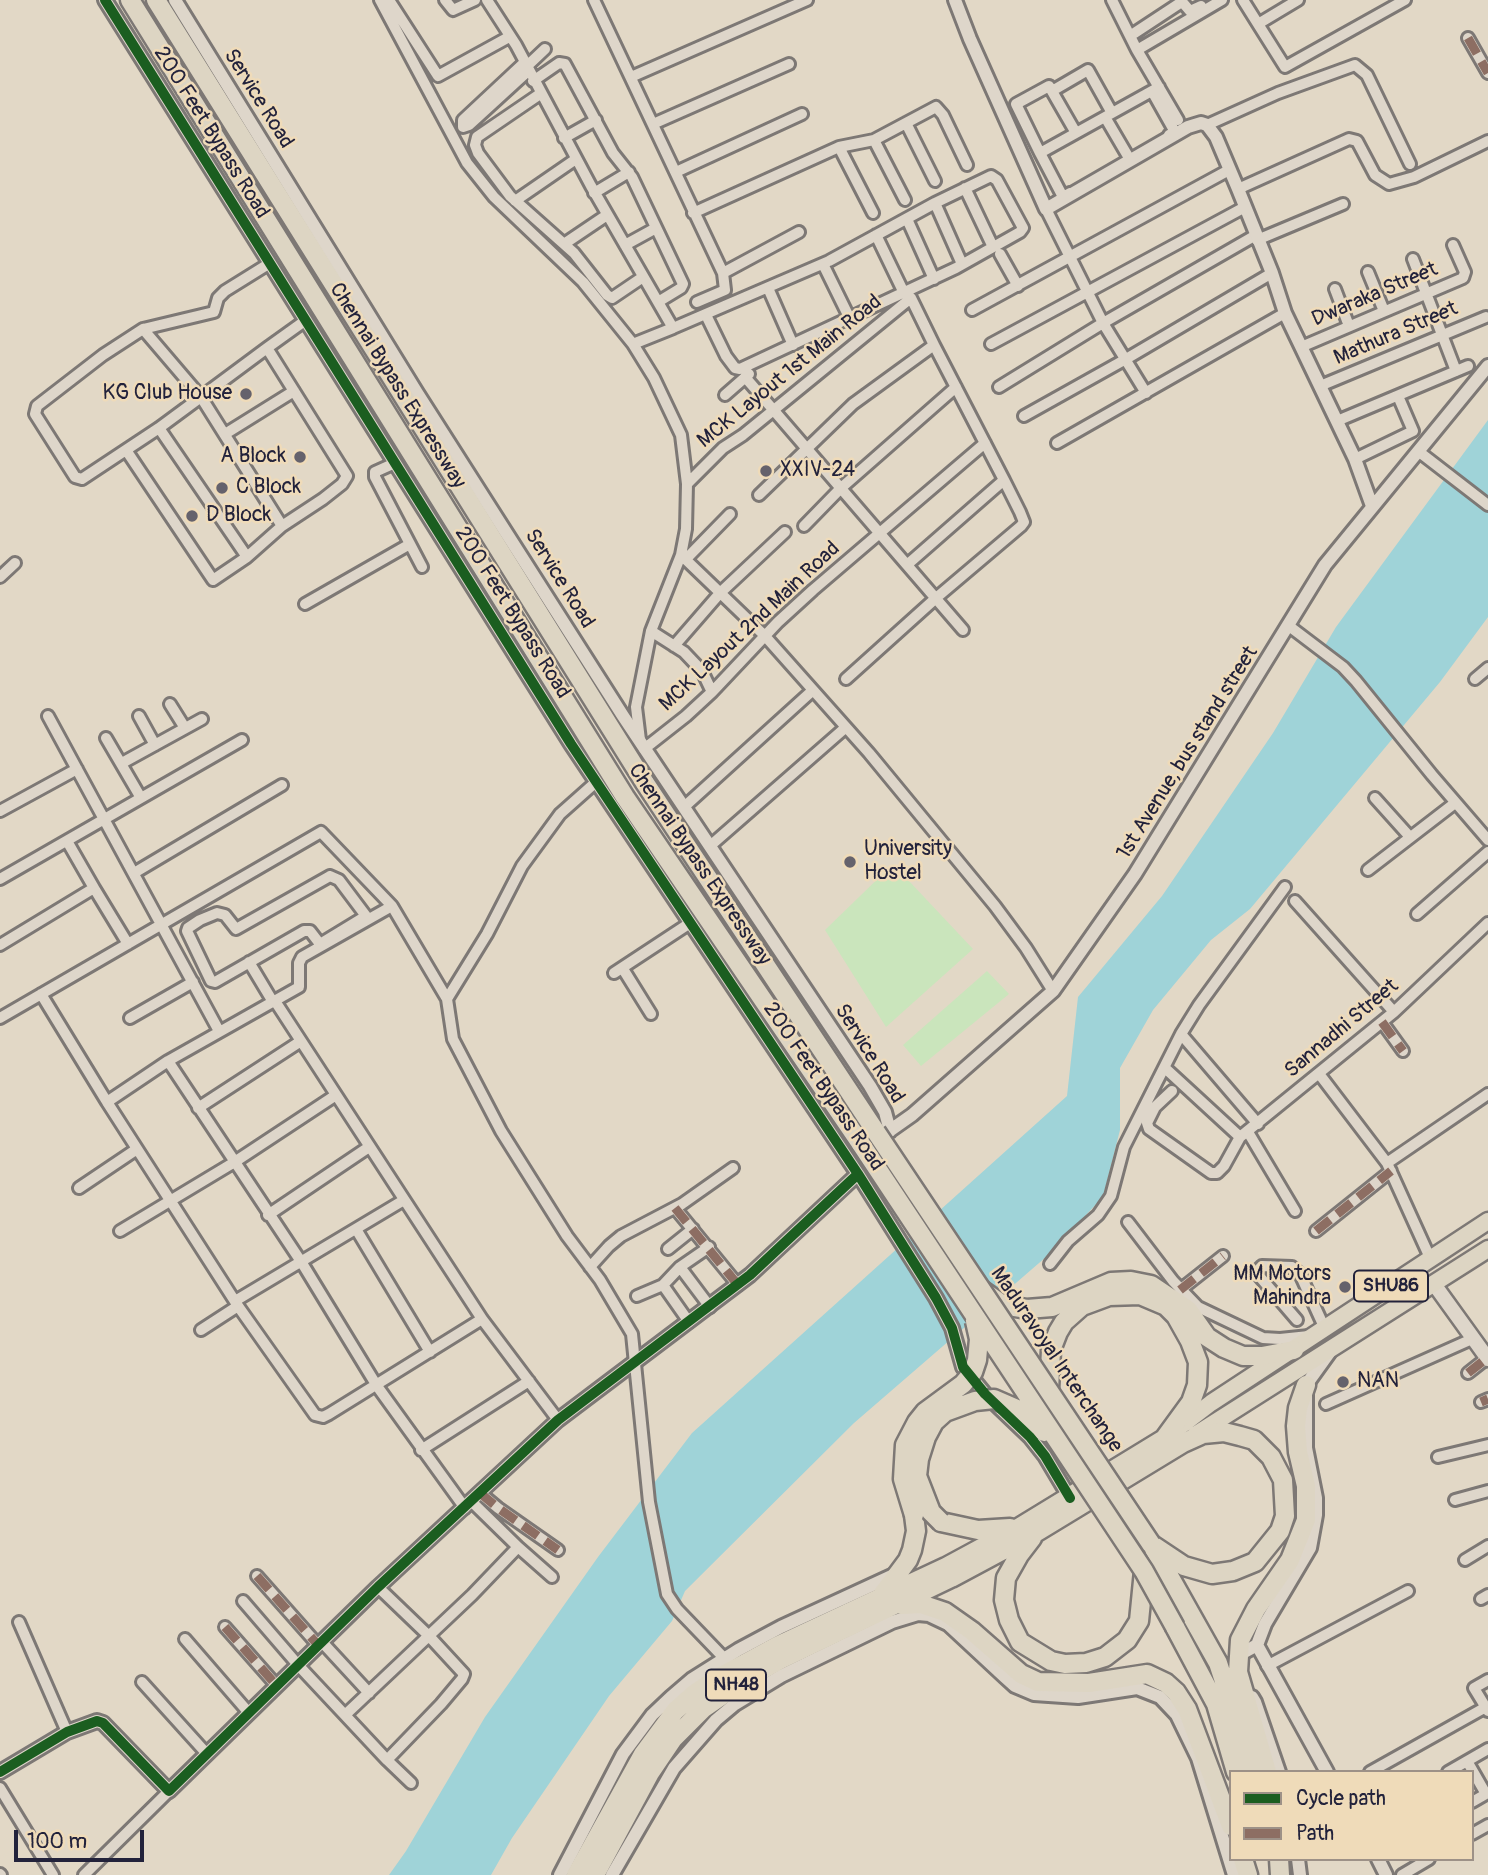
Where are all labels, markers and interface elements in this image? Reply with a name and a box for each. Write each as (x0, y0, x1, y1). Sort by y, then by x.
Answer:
street label: 200 Feet Bypass Road (148, 42, 274, 224)
street label: Service Road (218, 45, 298, 153)
street label: Dwaraka Street (1308, 257, 1442, 333)
street label: Chennai Bypass Expressway (323, 278, 471, 494)
street label: MCK Layout 1st Main Road (693, 290, 887, 454)
street label: Mathura Street (1330, 297, 1462, 371)
place label: KG Club House (103, 381, 232, 407)
marker: KG Club House (238, 386, 254, 402)
place label: A Block (220, 444, 286, 470)
marker: A Block (292, 449, 308, 465)
place label: XXIV-24 (780, 458, 855, 484)
marker: XXIV-24 (758, 463, 774, 479)
place label: C Block (236, 475, 301, 501)
marker: C Block (214, 480, 230, 496)
place label: D Block (206, 503, 271, 529)
marker: D Block (184, 508, 200, 524)
street label: 200 Feet Bypass Road (449, 522, 575, 704)
street label: Service Road (519, 525, 599, 633)
street label: MCK Layout 2nd Main Road (655, 537, 845, 717)
street label: 1st Avenue, bus stand street (1112, 642, 1264, 864)
street label: Chennai Bypass Expressway (622, 759, 776, 971)
place label: University Hostel (864, 837, 952, 887)
marker: University Hostel (842, 854, 858, 870)
street label: Sannadhi Street (1280, 974, 1404, 1084)
street label: 200 Feet Bypass Road (757, 998, 889, 1176)
street label: Service Road (829, 1000, 909, 1108)
street label: Maduravoyal Interchange (984, 1262, 1128, 1458)
place label: MM Motors Mahindra (1233, 1262, 1331, 1312)
road number: SHU86 (1354, 1270, 1428, 1302)
marker: MM Motors Mahindra (1337, 1279, 1353, 1295)
place label: NAN (1357, 1369, 1399, 1395)
marker: NAN (1335, 1374, 1351, 1390)
road number: NH48 (706, 1670, 766, 1700)
legend (1229, 1770, 1474, 1861)
text: Cycle path (1296, 1785, 1386, 1812)
scale bar (18, 1815, 147, 1859)
text: Path (1296, 1820, 1334, 1847)
text: 100 m (27, 1828, 87, 1855)

